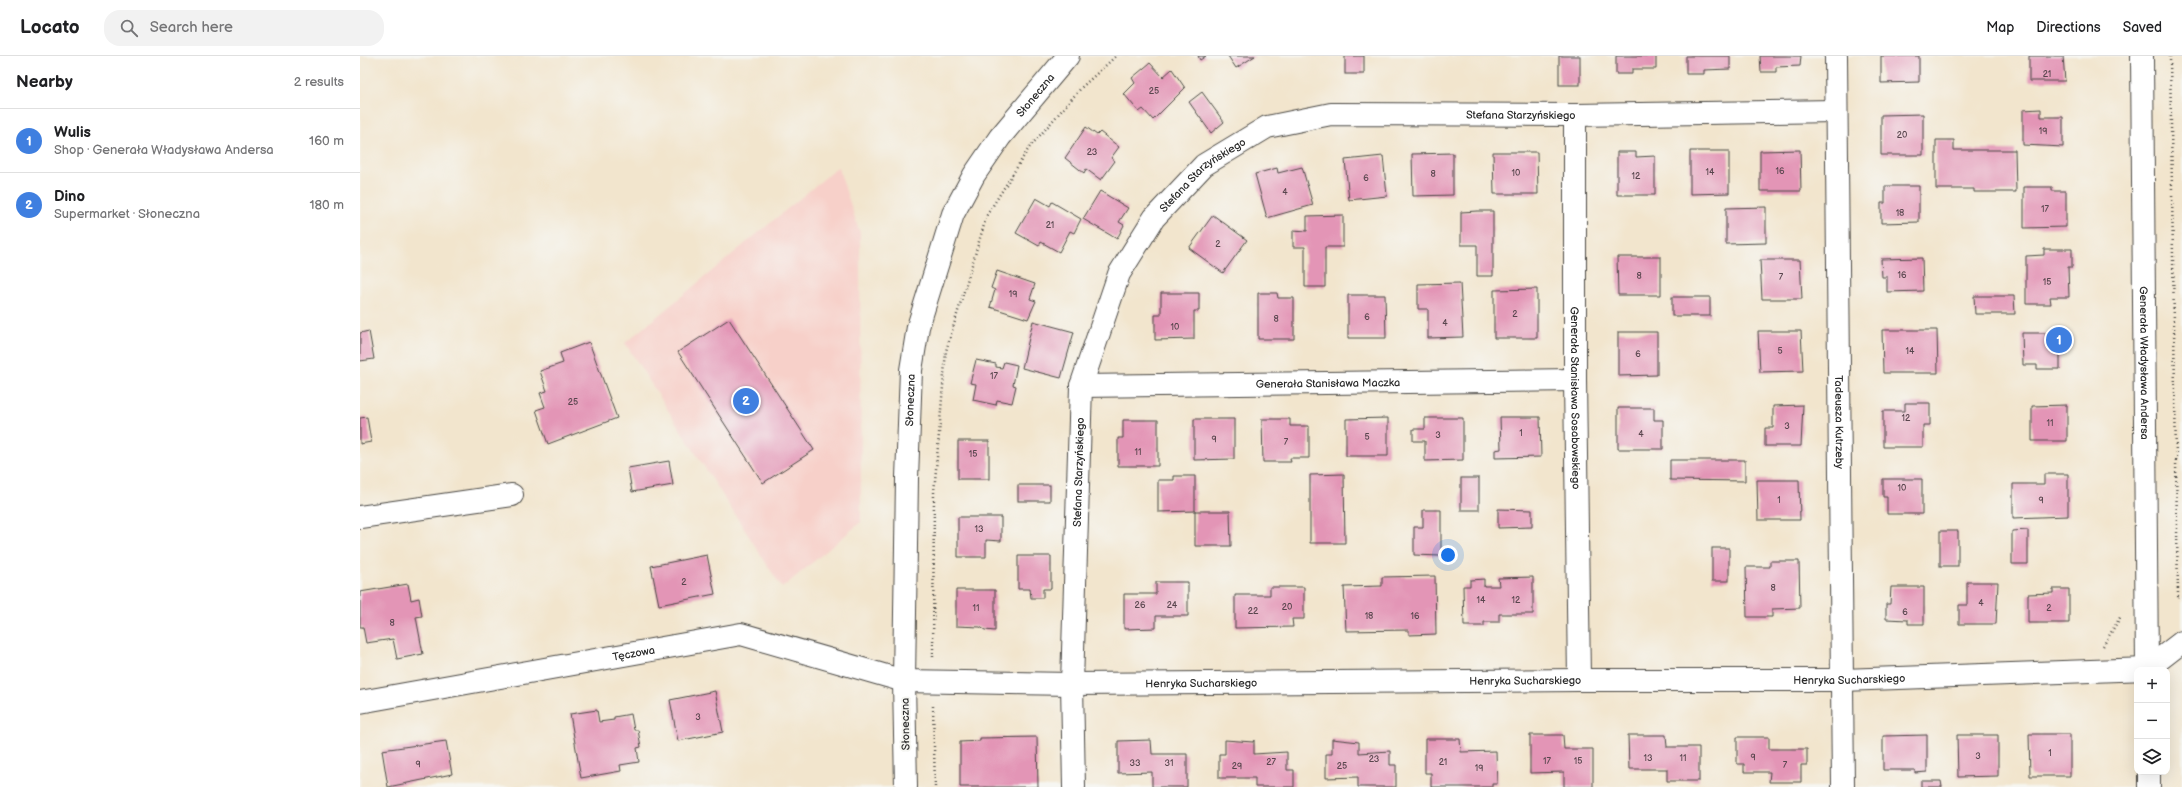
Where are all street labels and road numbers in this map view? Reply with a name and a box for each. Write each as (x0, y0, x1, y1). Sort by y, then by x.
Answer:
street label: Słoneczna (1014, 71, 1057, 120)
street label: Stefana Starzyńskiego (1466, 109, 1576, 122)
street label: Stefana Starzyńskiego (1157, 135, 1248, 215)
street label: Generała Władysława Andersa (2137, 286, 2151, 440)
street label: Generała Stanisława Sosabowskiego (1568, 307, 1582, 490)
street label: Słoneczna (903, 374, 918, 427)
street label: Tadeusza Kutrzeby (1832, 375, 1846, 469)
street label: Generała Stanisława Maczka (1256, 376, 1400, 391)
street label: Stefana Starzyńskiego (1071, 417, 1087, 527)
street label: Tęczowa (612, 643, 656, 664)
street label: Henryka Sucharskiego (1793, 672, 1906, 687)
street label: Henryka Sucharskiego (1469, 674, 1581, 688)
street label: Henryka Sucharskiego (1145, 677, 1257, 690)
street label: Słoneczna (899, 698, 912, 750)

